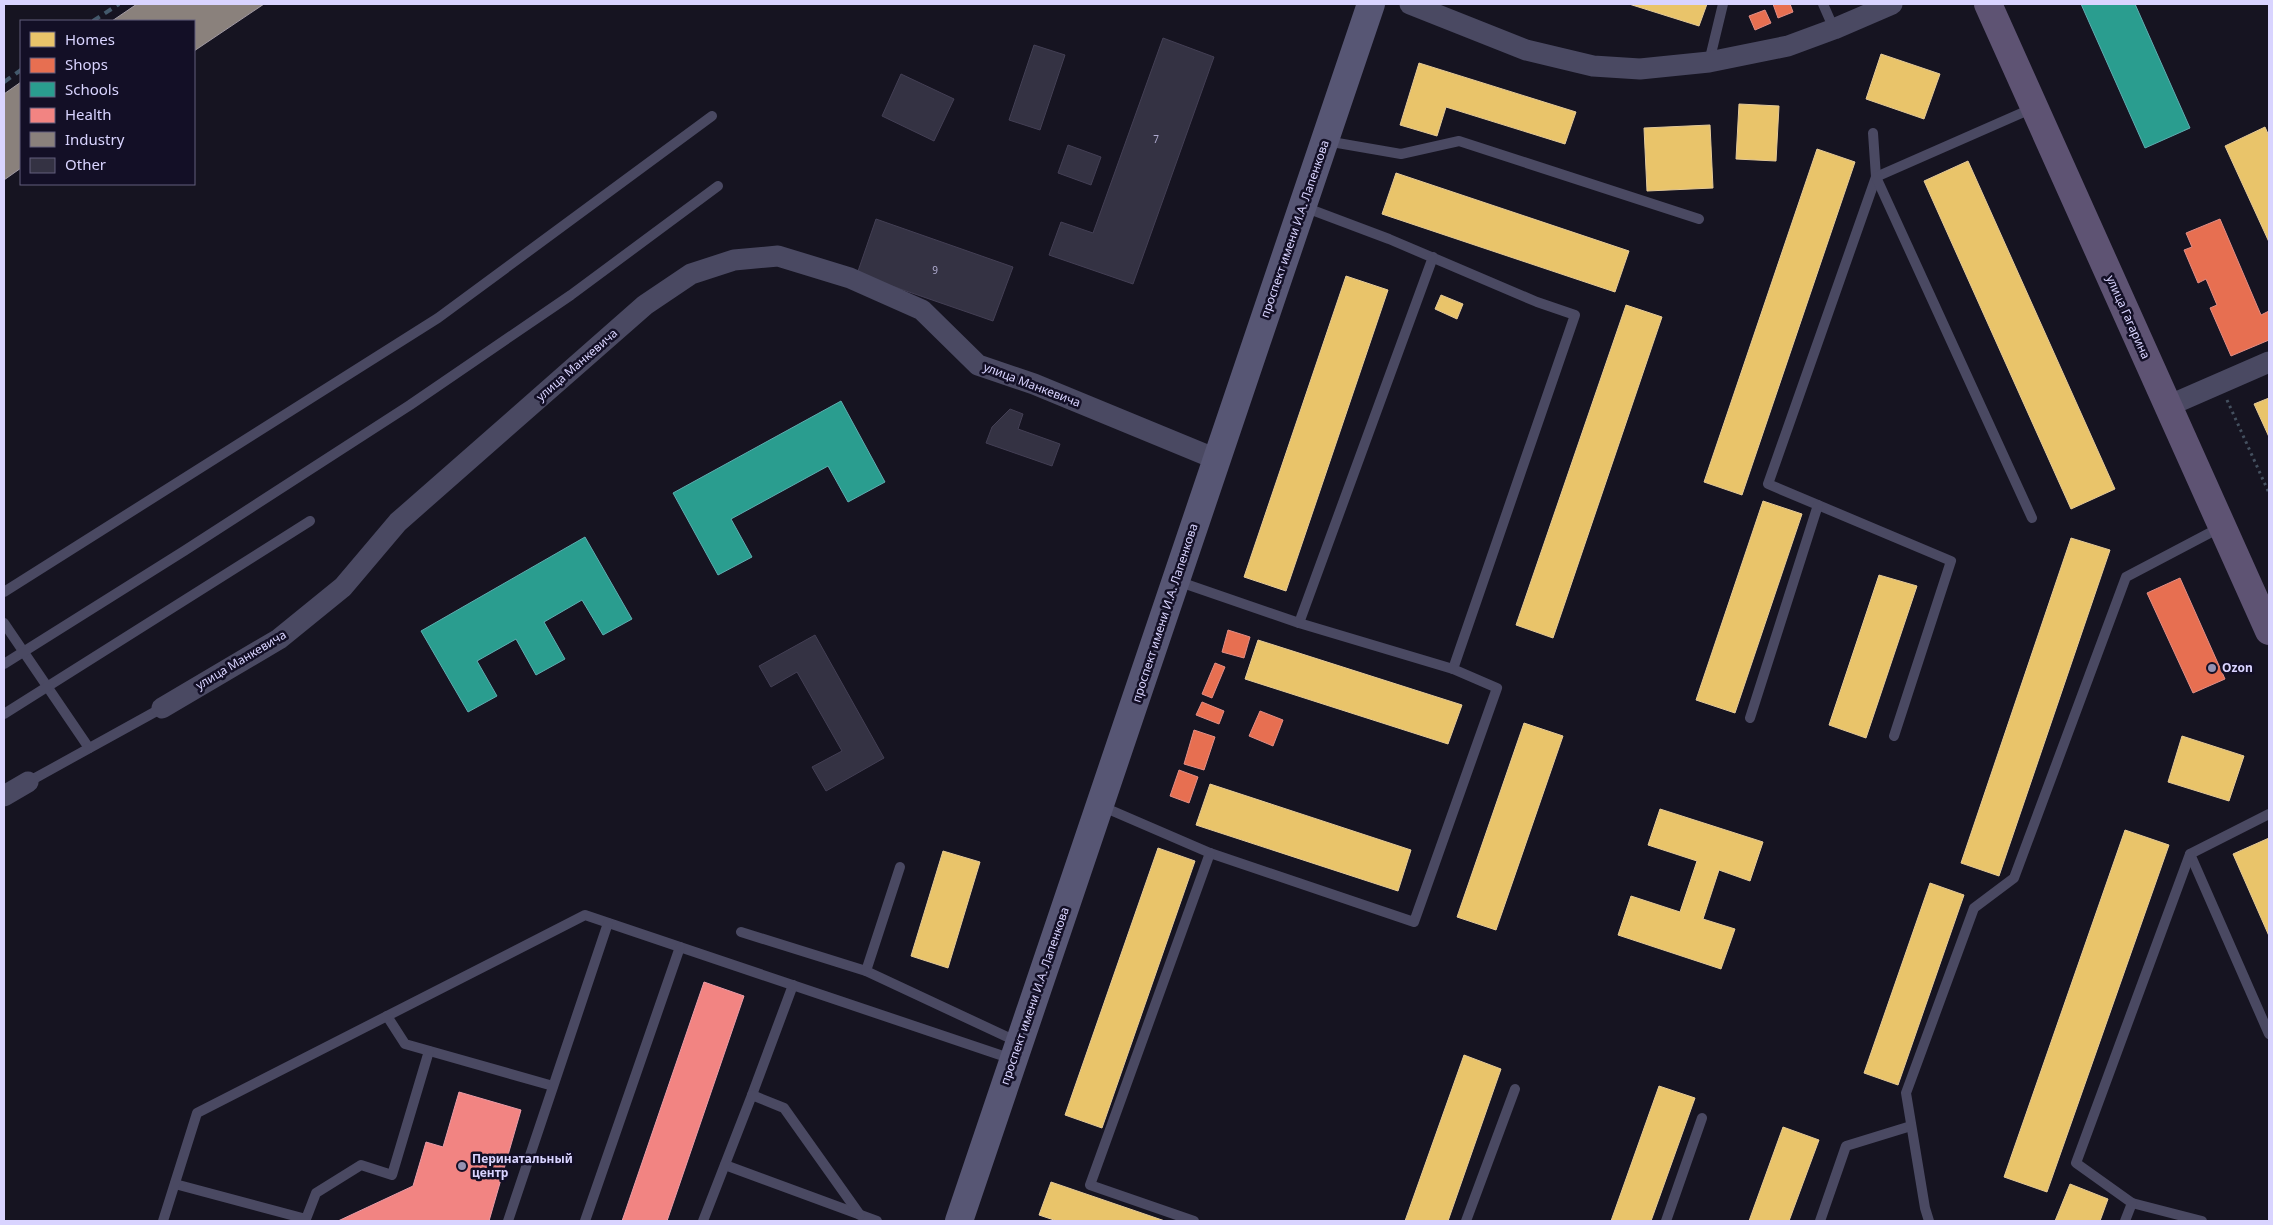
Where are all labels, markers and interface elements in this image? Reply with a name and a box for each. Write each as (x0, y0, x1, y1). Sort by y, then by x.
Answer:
legend (20, 20, 195, 185)
text: Homes (65, 29, 115, 49)
text: Shops (65, 54, 108, 74)
text: Schools (65, 79, 119, 99)
text: Health (65, 104, 112, 124)
text: Industry (65, 129, 125, 149)
house number: 7 (1153, 132, 1159, 146)
street label: проспект имени И.А. Лапенкова (1256, 138, 1333, 320)
text: Other (65, 154, 106, 174)
house number: 9 (932, 263, 938, 277)
street label: улица Гагарина (2102, 272, 2155, 361)
street label: улица Манкевича (532, 324, 621, 405)
street label: улица Манкевича (981, 358, 1083, 411)
street label: проспект имени И.А. Лапенкова (1128, 521, 1202, 704)
street label: улица Манкевича (192, 626, 289, 693)
place label: Ozon (2222, 659, 2253, 676)
marker: Ozon (2206, 662, 2218, 674)
street label: проспект имени И.А. Лапенкова (996, 905, 1073, 1087)
place label: Перинатальный центр (472, 1150, 573, 1181)
marker: Перинатальный центр (456, 1160, 468, 1172)

